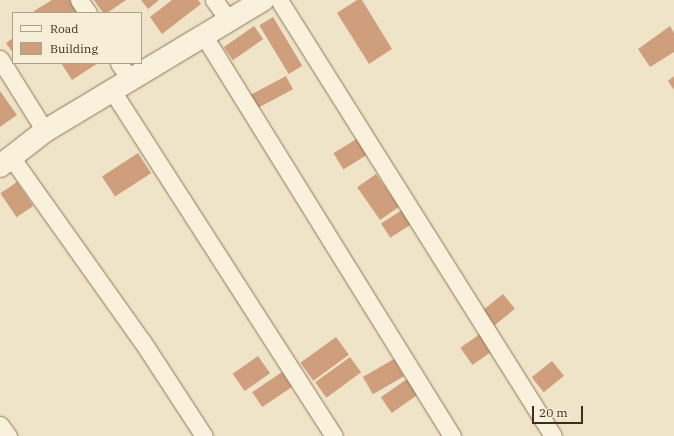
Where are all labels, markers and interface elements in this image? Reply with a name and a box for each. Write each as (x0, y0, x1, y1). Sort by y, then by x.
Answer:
legend (12, 12, 142, 64)
text: Road (50, 21, 79, 36)
text: Building (50, 41, 98, 56)
scale bar (534, 398, 585, 424)
text: 20 m (539, 405, 568, 420)

